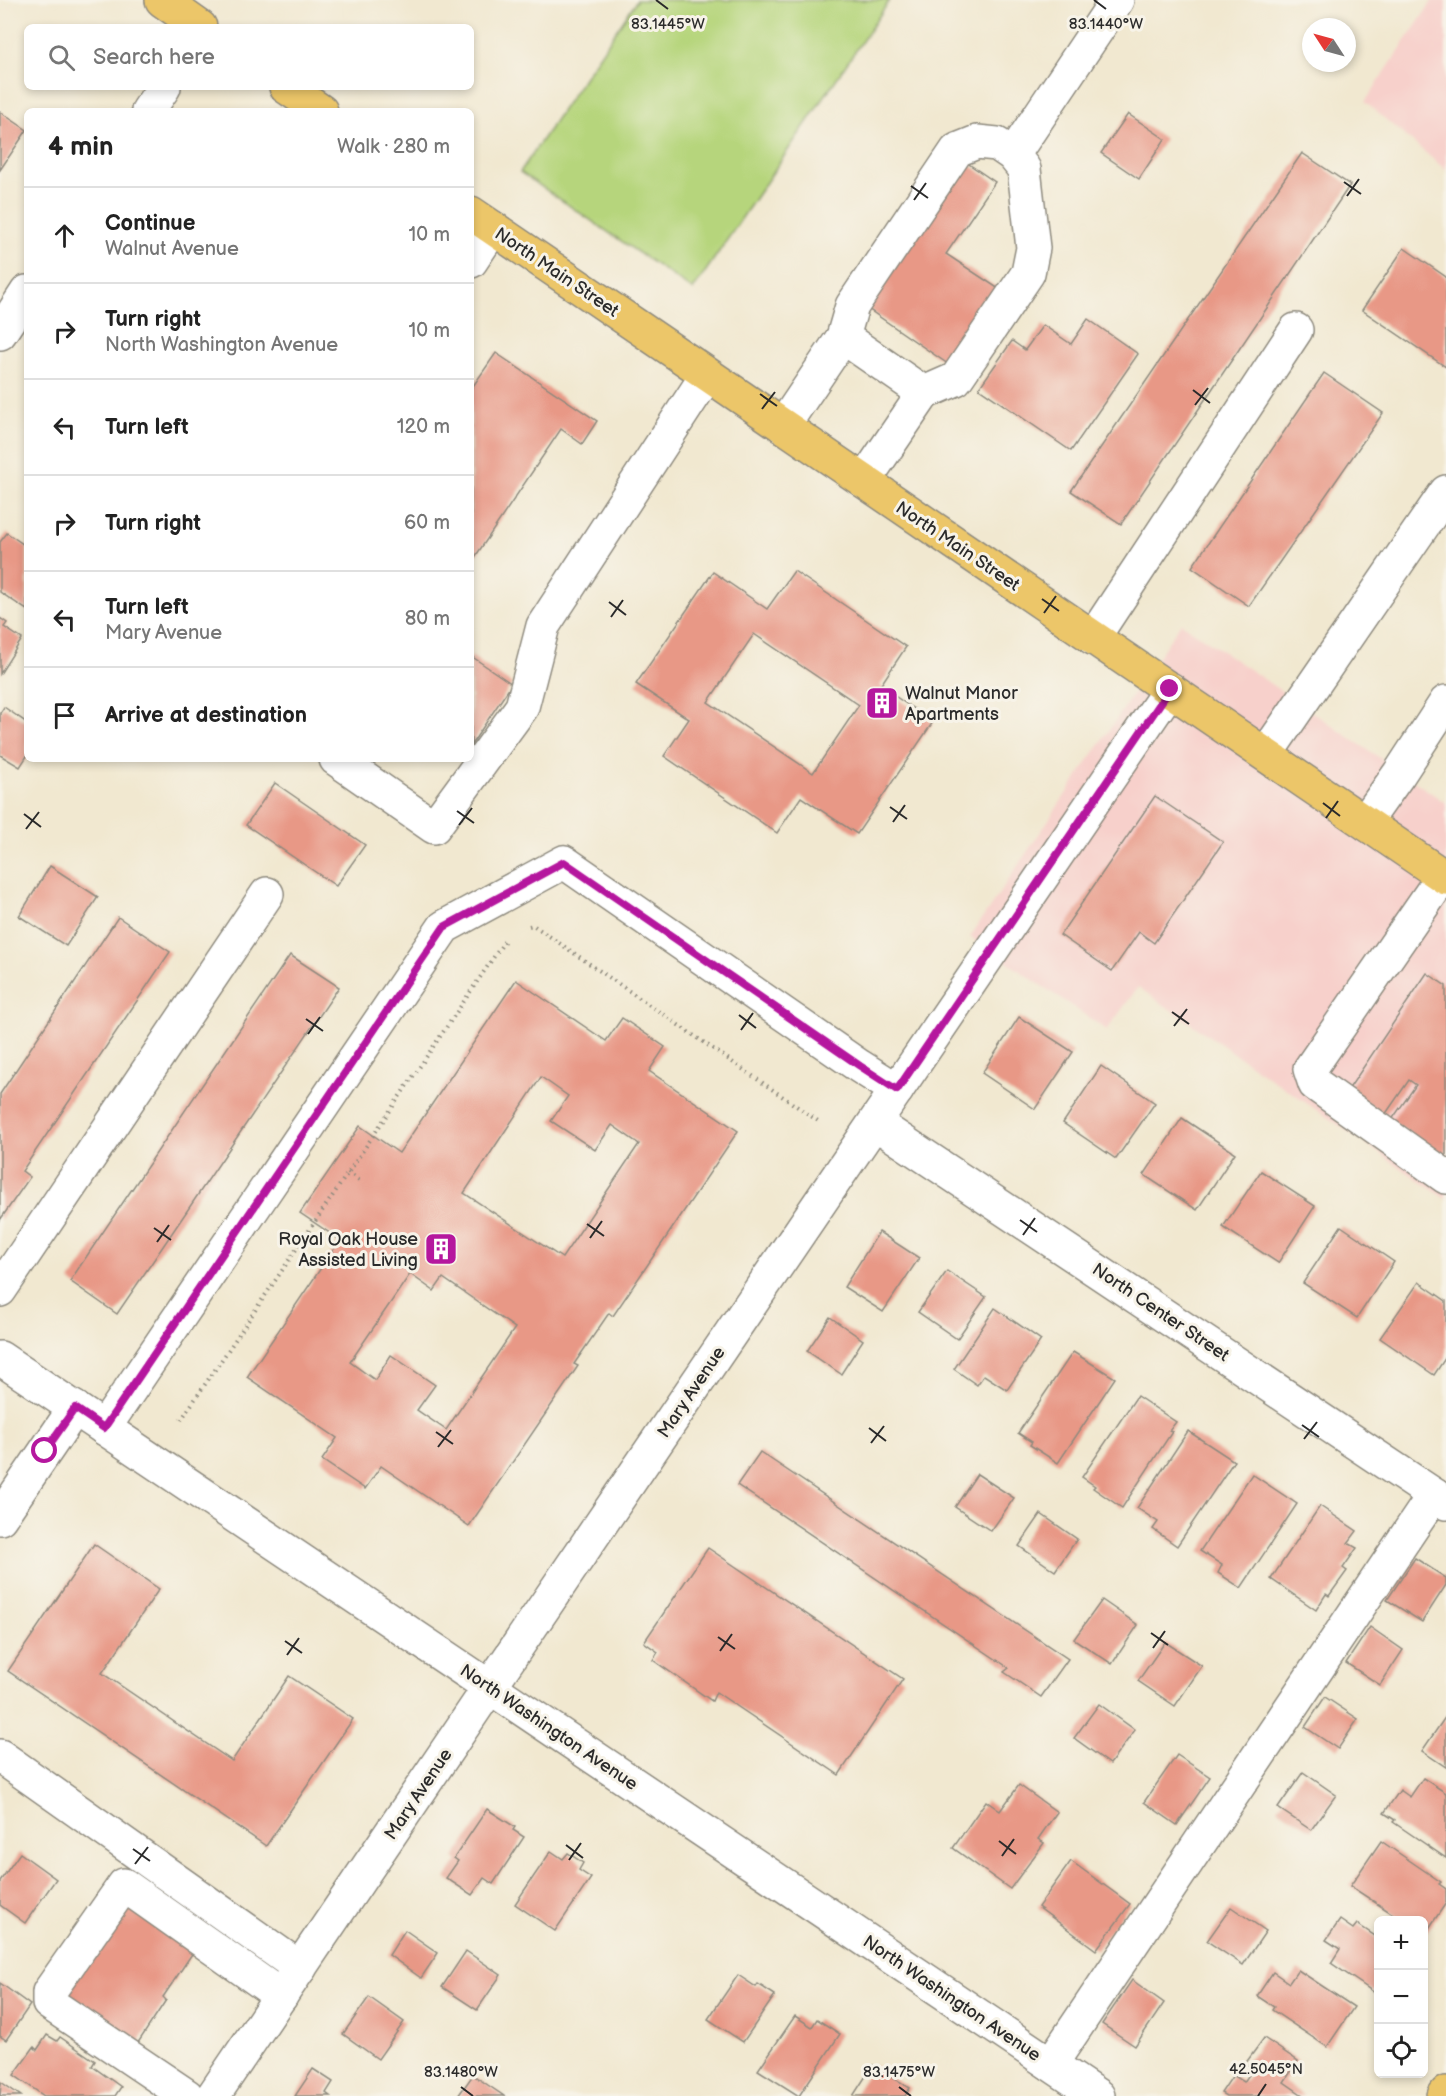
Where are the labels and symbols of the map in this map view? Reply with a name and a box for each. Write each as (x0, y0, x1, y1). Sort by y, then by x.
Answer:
text: 83.1445°W (631, 15, 705, 34)
text: 83.1440°W (1069, 15, 1144, 34)
north arrow (1302, 18, 1356, 72)
street label: North Main Street (491, 223, 623, 322)
street label: North Main Street (892, 497, 1024, 596)
route end (1156, 675, 1182, 701)
place label: Walnut Manor Apartments (905, 683, 1018, 725)
building icon: Walnut Manor Apartments (864, 685, 900, 721)
place label: Royal Oak House Assisted Living (278, 1229, 418, 1271)
building icon: Royal Oak House Assisted Living (423, 1231, 459, 1267)
street label: North Center Street (1088, 1259, 1234, 1366)
street label: Mary Avenue (653, 1342, 730, 1442)
route start (31, 1437, 57, 1463)
street label: North Washington Avenue (456, 1660, 642, 1795)
street label: Mary Avenue (380, 1744, 457, 1844)
street label: North Washington Avenue (859, 1931, 1045, 2066)
text: 42.5045°N (1229, 2060, 1303, 2079)
text: 83.1480°W (424, 2063, 498, 2082)
text: 83.1475°W (863, 2063, 935, 2082)

